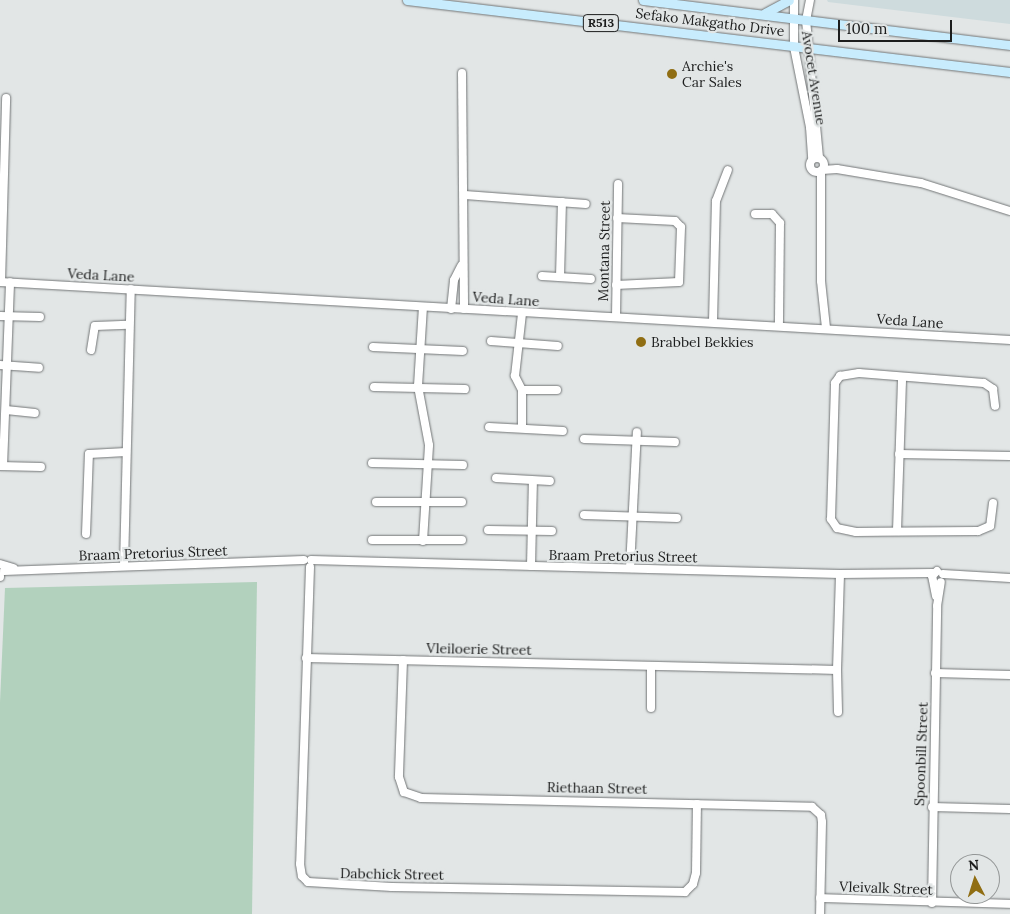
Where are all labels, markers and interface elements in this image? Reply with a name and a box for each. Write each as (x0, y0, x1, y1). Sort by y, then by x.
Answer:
street label: Sefako Makgatho Drive (635, 5, 785, 39)
scale bar (840, 10, 954, 42)
road number: R513 (582, 13, 620, 32)
text: 100 m (846, 19, 887, 38)
street label: Avocet Avenue (798, 30, 830, 126)
place label: Archie's Car Sales (682, 58, 742, 90)
marker: Archie's Car Sales (666, 68, 678, 80)
street label: Montana Street (595, 200, 613, 302)
street label: Veda Lane (67, 265, 135, 285)
street label: Veda Lane (472, 288, 540, 310)
street label: Veda Lane (876, 310, 944, 332)
place label: Brabbel Bekkies (651, 334, 753, 350)
marker: Brabbel Bekkies (635, 336, 647, 348)
street label: Braam Pretorius Street (78, 542, 228, 564)
street label: Braam Pretorius Street (548, 546, 698, 566)
street label: Vleiloerie Street (426, 640, 532, 658)
street label: Spoonbill Street (911, 702, 931, 806)
street label: Riethaan Street (547, 779, 647, 797)
north arrow (950, 854, 1000, 904)
text: N (968, 856, 980, 874)
street label: Dabchick Street (340, 865, 444, 883)
street label: Vleivalk Street (839, 878, 933, 898)

